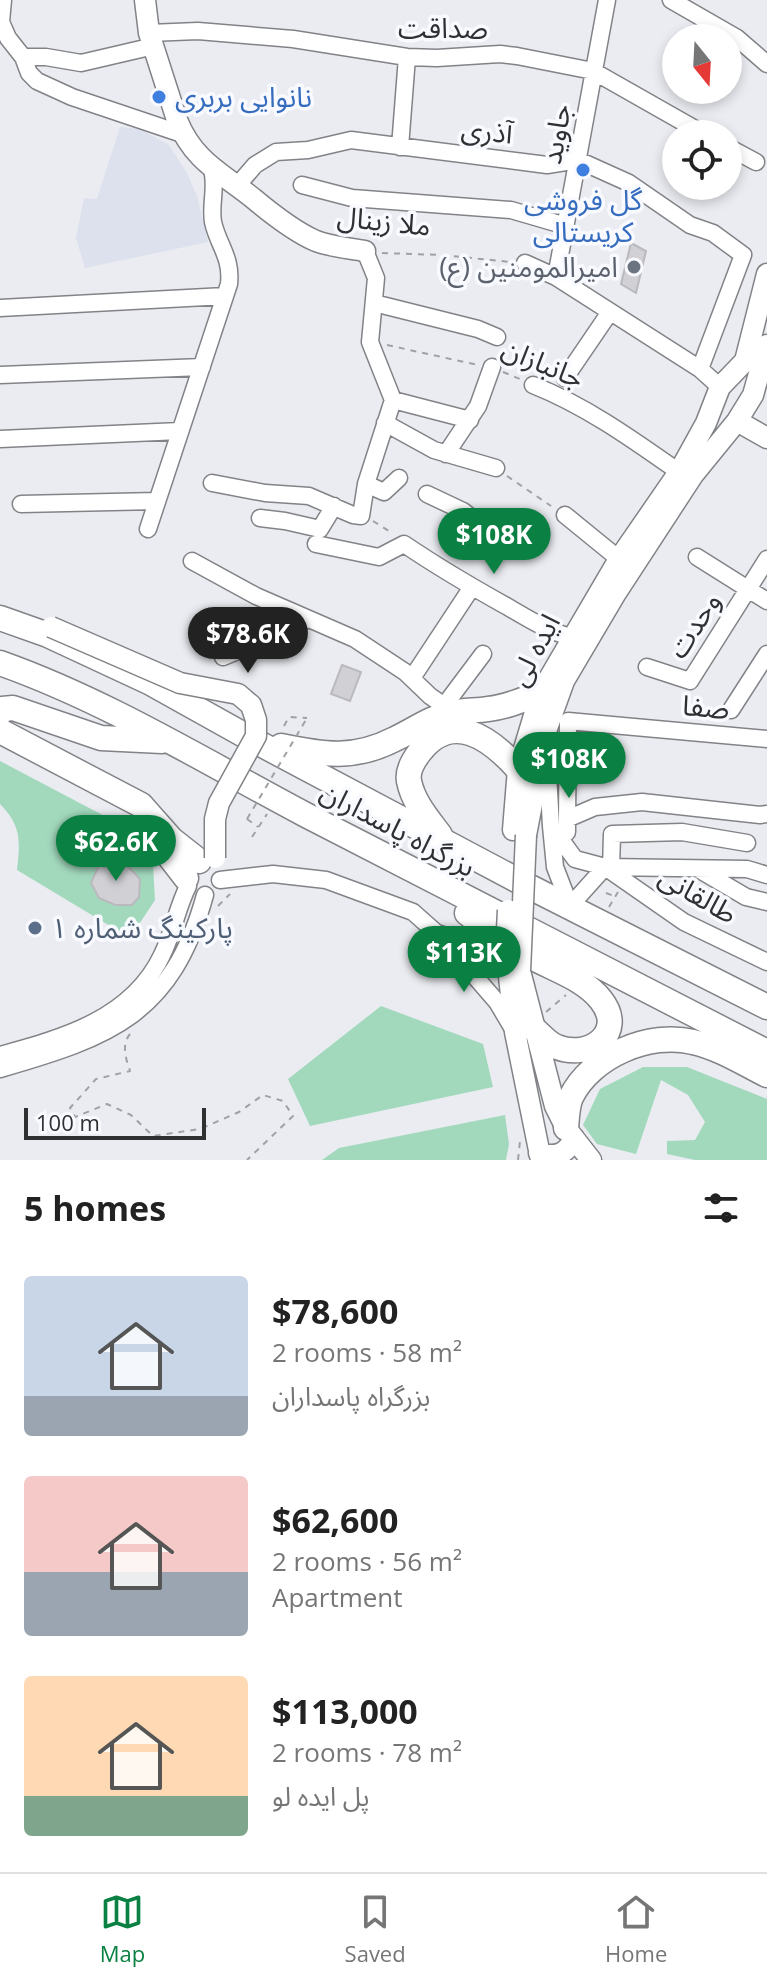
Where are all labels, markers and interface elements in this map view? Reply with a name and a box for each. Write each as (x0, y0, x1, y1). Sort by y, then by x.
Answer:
street label: صداقت (398, 8, 488, 46)
north arrow (662, 24, 742, 104)
map controls (662, 24, 742, 200)
place label: نانوایی بربری (175, 77, 312, 115)
marker: نانوایی بربری (150, 88, 168, 106)
street label: جاوید (531, 101, 579, 167)
street label: آذری (460, 108, 517, 152)
button: locate (662, 120, 742, 200)
marker: گل فروشی کریستالی (574, 161, 592, 179)
place label: گل فروشی کریستالی (524, 180, 642, 250)
street label: ملا زینال (335, 196, 433, 244)
place label: امیرالمومنین (ع) (439, 247, 618, 288)
marker: امیرالمومنین (ع) (625, 258, 643, 276)
street label: جانبازان (497, 328, 590, 396)
pin: $108K (438, 508, 550, 576)
text: $108K (456, 516, 532, 552)
street label: وحدت (658, 584, 729, 665)
pin: $78.6K (183, 607, 313, 675)
street label: ایده لی (498, 607, 568, 692)
text: $78.6K (206, 615, 290, 651)
street label: صفا (681, 685, 731, 727)
pin: $108K (513, 732, 625, 800)
text: $108K (531, 740, 607, 776)
street label: بزرگراه پاسداران (314, 771, 483, 885)
pin: $62.6K (51, 815, 181, 883)
text: $62.6K (74, 823, 158, 859)
street label: طالقانی (652, 857, 745, 932)
place label: پارکینگ شماره ۱ (51, 908, 233, 946)
marker: پارکینگ شماره ۱ (26, 919, 44, 937)
pin: $113K (408, 926, 520, 994)
text: $113K (426, 934, 502, 970)
scale bar (24, 1104, 206, 1140)
text: 100 m (36, 1107, 100, 1137)
text: 5 homes (24, 1185, 166, 1231)
icon: filters (699, 1186, 743, 1230)
text: $78,600 (272, 1288, 398, 1334)
icon: home (88, 1308, 184, 1404)
text: 2 rooms · 58 m² (272, 1334, 462, 1370)
text: بزرگراه پاسداران (272, 1378, 430, 1414)
text: $62,600 (272, 1497, 398, 1543)
icon: home (88, 1508, 184, 1604)
text: 2 rooms · 56 m² (272, 1543, 462, 1579)
text: Apartment (272, 1579, 403, 1615)
text: $113,000 (272, 1688, 418, 1734)
icon: home (88, 1708, 184, 1804)
text: 2 rooms · 78 m² (272, 1734, 462, 1770)
text: پل ایده لو (272, 1778, 370, 1814)
tab: Map (100, 1890, 145, 1968)
tab: Saved (345, 1890, 406, 1968)
tab: Home (605, 1890, 667, 1968)

